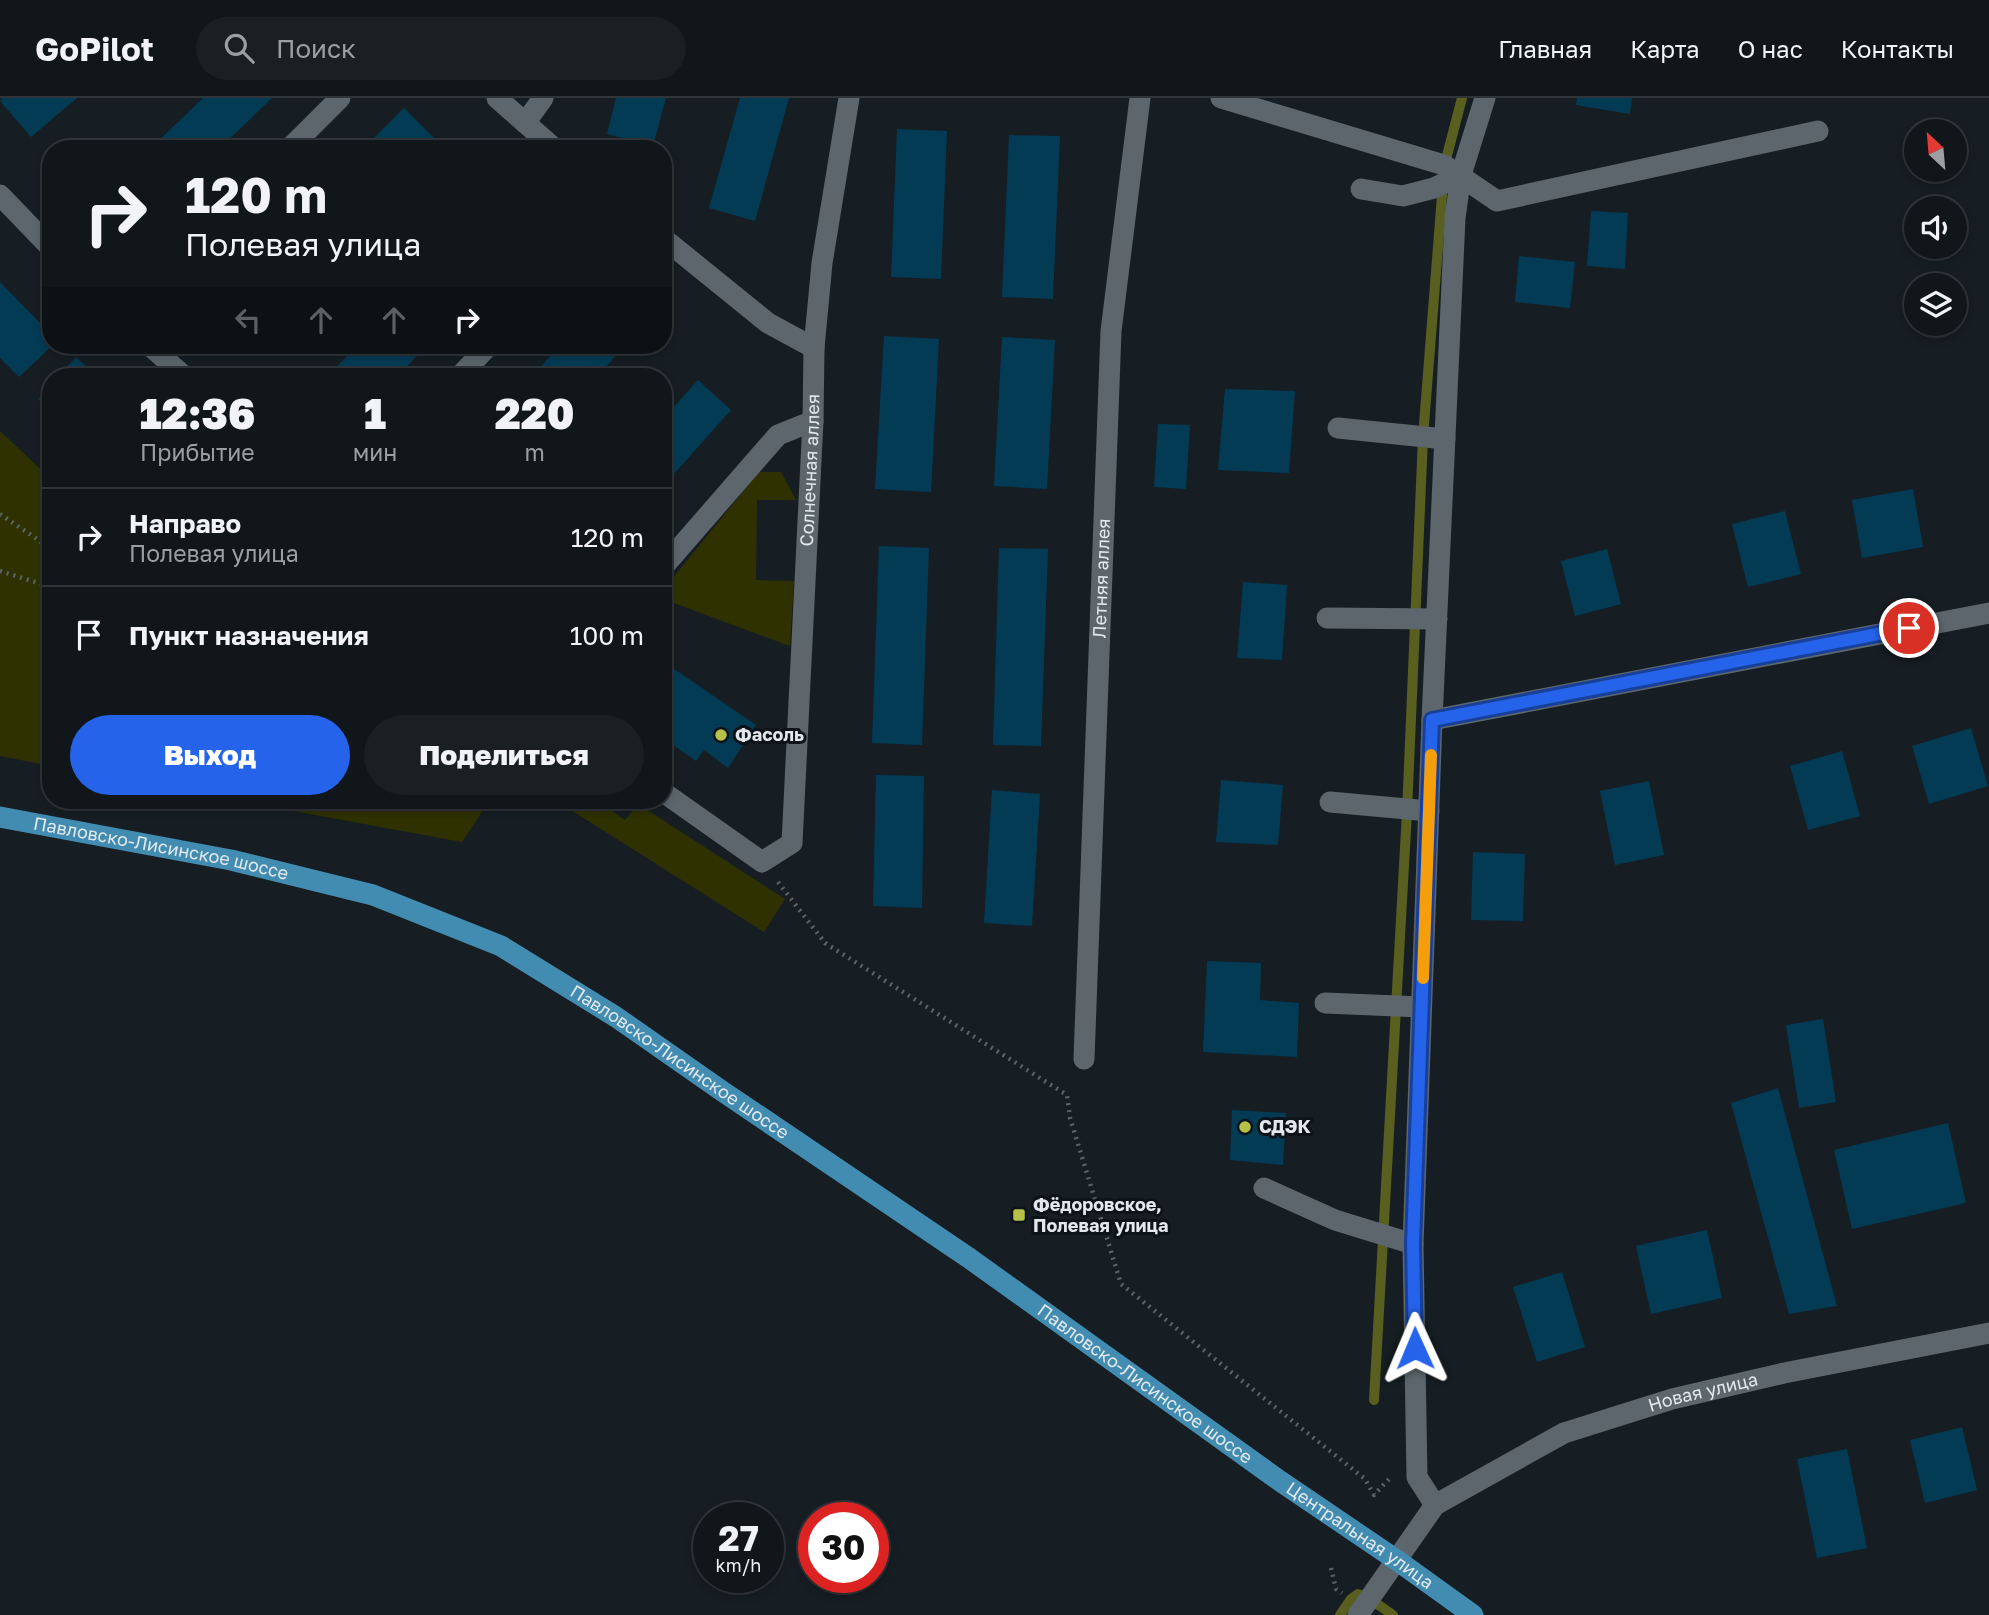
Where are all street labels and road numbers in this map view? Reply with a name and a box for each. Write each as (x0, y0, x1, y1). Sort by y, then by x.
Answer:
street label: Солнечная аллея (795, 394, 823, 547)
street label: Летняя аллея (1088, 518, 1114, 639)
street label: Павловско-Лисинское шоссе (32, 811, 291, 884)
street label: Павловско-Лисинское шоссе (567, 980, 794, 1143)
street label: Павловско-Лисинское шоссе (1034, 1299, 1257, 1468)
street label: Новая улица (1645, 1367, 1760, 1416)
street label: Центральная улица (1283, 1477, 1438, 1593)

